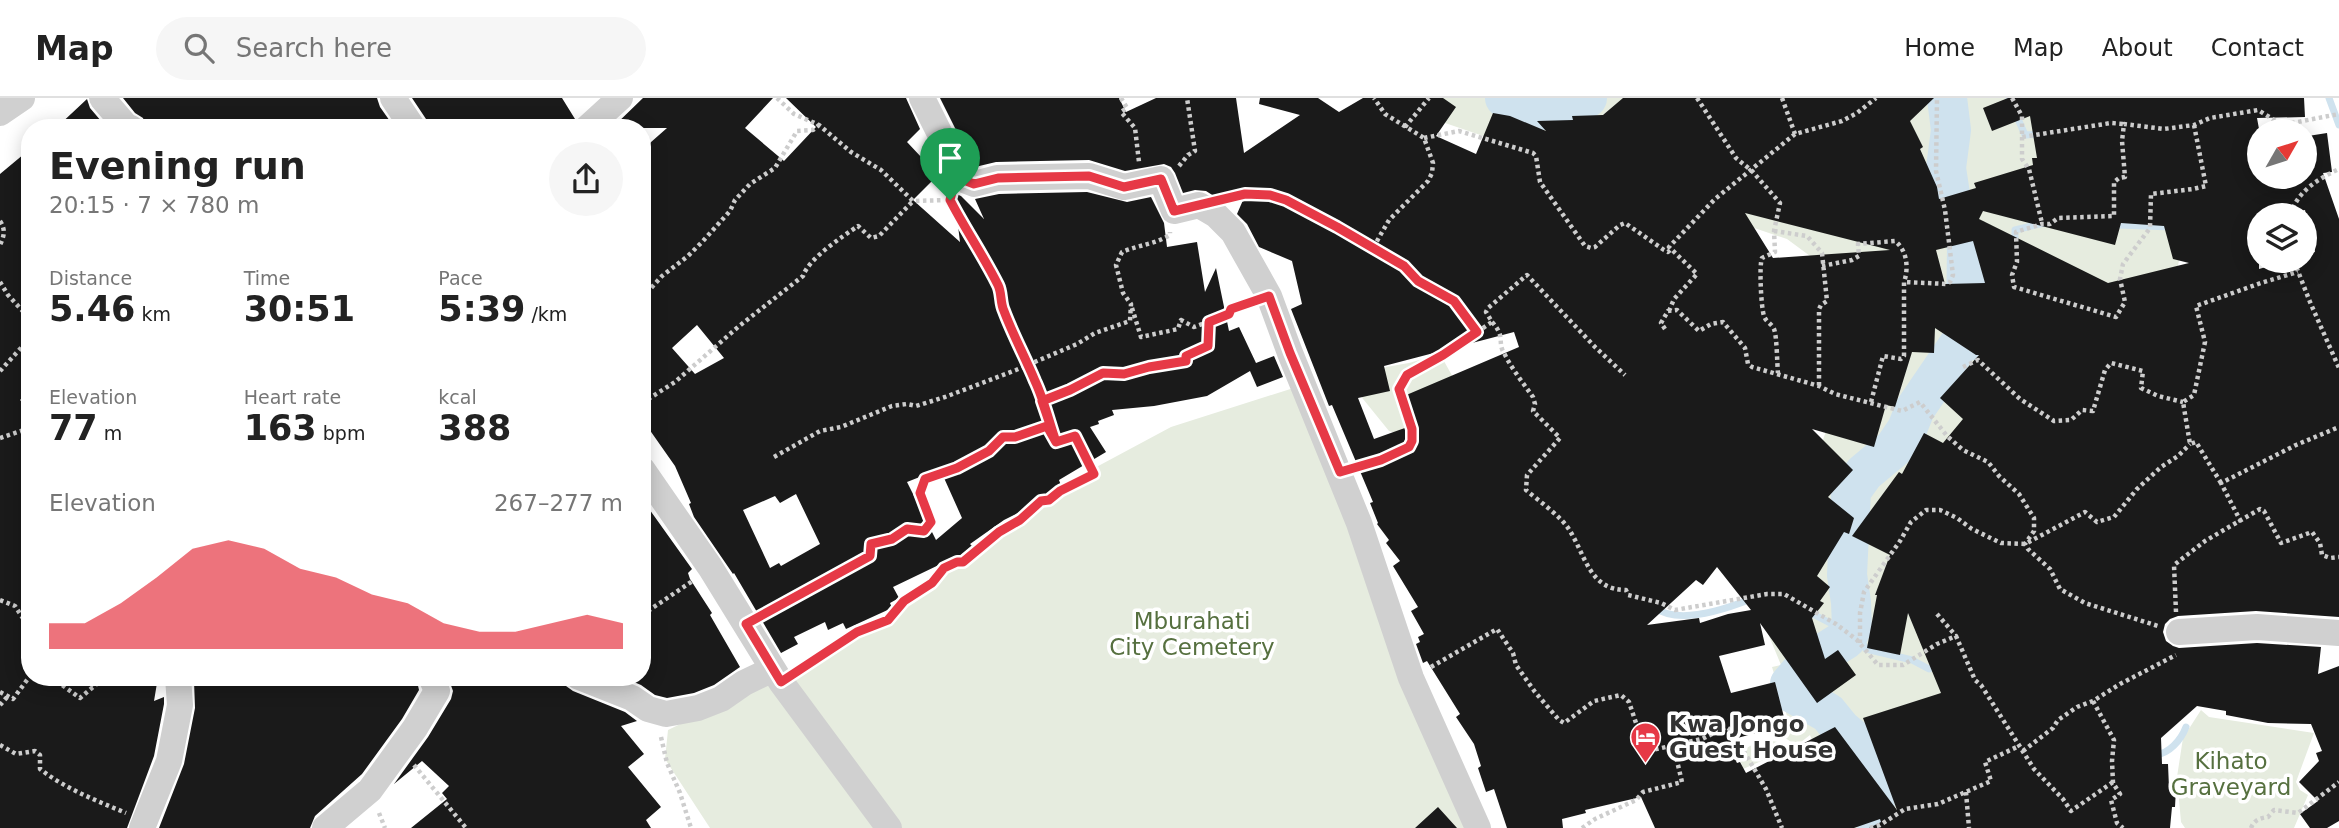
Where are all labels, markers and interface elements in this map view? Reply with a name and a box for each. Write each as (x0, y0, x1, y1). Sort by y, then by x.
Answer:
search box (156, 17, 646, 80)
text: Map (35, 29, 114, 68)
icon: search (180, 29, 218, 67)
text: Search here (236, 33, 392, 63)
text: Home (1904, 34, 1975, 62)
text: Map (2013, 34, 2064, 62)
text: About (2102, 34, 2173, 62)
text: Contact (2211, 34, 2304, 62)
north arrow (2247, 119, 2317, 189)
map controls (2247, 119, 2317, 273)
pin (920, 128, 980, 200)
icon: arrive (931, 139, 969, 177)
button: share (549, 142, 623, 216)
text: Evening run (49, 144, 306, 188)
text: 20:15 · 7 × 780 m (49, 192, 259, 218)
button: layers (2247, 203, 2317, 273)
text: Distance (49, 267, 132, 289)
text: Time (244, 267, 290, 289)
text: Pace (438, 267, 483, 289)
text: 5.46 (49, 289, 135, 329)
text: 30:51 (244, 289, 355, 329)
text: 5:39 (438, 289, 525, 329)
text: km (135, 303, 171, 325)
text: /km (525, 303, 567, 325)
text: Elevation (49, 386, 137, 408)
text: Heart rate (244, 386, 341, 408)
text: kcal (438, 386, 477, 408)
text: 77 (49, 408, 98, 448)
text: 163 (244, 408, 317, 448)
text: 388 (438, 408, 511, 448)
text: m (98, 422, 122, 444)
text: bpm (317, 422, 365, 444)
text: Elevation (49, 490, 156, 516)
text: 267–277 m (494, 490, 623, 516)
park label: Mburahati City Cemetery (1109, 608, 1275, 660)
place label: Kwa Jongo Guest House (1669, 711, 1833, 763)
hotel icon: Kwa Jongo Guest House (1629, 720, 1663, 764)
park label: Kihato Graveyard (2171, 748, 2291, 800)

